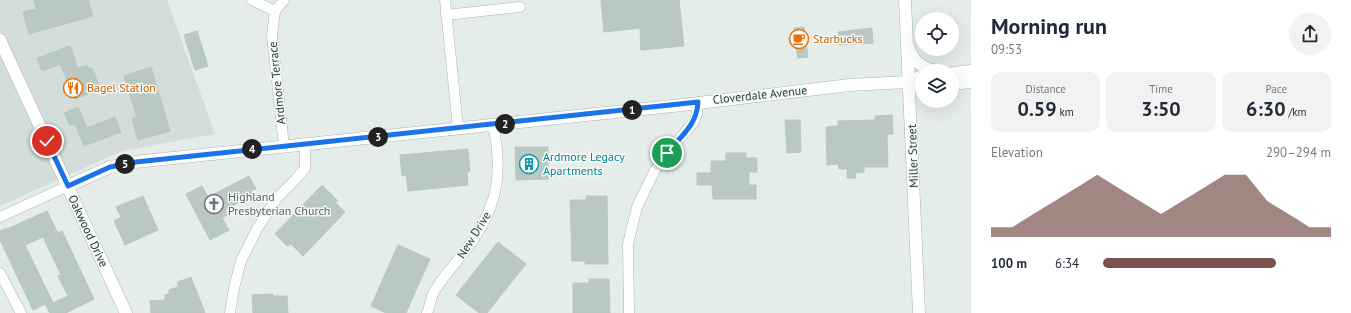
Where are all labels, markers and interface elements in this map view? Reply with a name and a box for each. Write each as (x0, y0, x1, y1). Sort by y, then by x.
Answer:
map controls (915, 12, 959, 108)
button: locate (915, 12, 959, 56)
text: Morning run (991, 12, 1107, 40)
button: share (1289, 13, 1331, 55)
cafe icon: Starbucks (788, 28, 810, 50)
place label: Starbucks (813, 31, 863, 46)
street label: Ardmore Terrace (265, 41, 288, 125)
text: 09:53 (991, 41, 1022, 58)
button: layers (915, 64, 959, 108)
restaurant icon: Bagel Station (62, 77, 84, 99)
place label: Bagel Station (87, 80, 156, 95)
street label: Cloverdale Avenue (712, 82, 808, 107)
text: Distance (1026, 82, 1066, 96)
text: Time (1149, 82, 1173, 96)
text: Pace (1266, 82, 1287, 96)
text: 0.59 (1018, 96, 1057, 122)
text: 3:50 (1141, 96, 1181, 122)
text: 6:30 (1246, 96, 1286, 122)
pin: 1 (622, 100, 642, 120)
text: 1 (629, 103, 635, 117)
text: km (1057, 105, 1074, 119)
text: /km (1286, 105, 1307, 119)
pin: 2 (495, 114, 515, 134)
text: 2 (502, 117, 508, 131)
pin (30, 124, 64, 158)
street label: Miller Street (904, 124, 921, 188)
pin: 3 (368, 127, 388, 147)
icon: check (36, 130, 58, 152)
text: 3 (375, 130, 381, 144)
pin (650, 136, 684, 170)
pin: 4 (242, 139, 262, 159)
text: 4 (249, 142, 255, 156)
icon: arrive (656, 142, 678, 164)
text: Elevation (991, 144, 1043, 161)
text: 290–294 m (1266, 144, 1331, 161)
place label: Ardmore Legacy Apartments (543, 149, 625, 178)
building icon: Ardmore Legacy Apartments (518, 153, 540, 175)
pin: 5 (115, 154, 135, 174)
text: 5 (122, 157, 128, 171)
place label: Highland Presbyterian Church (228, 189, 330, 218)
street label: Oakwood Drive (65, 192, 112, 269)
church icon: Highland Presbyterian Church (203, 193, 225, 215)
street label: New Drive (453, 208, 494, 261)
text: 100 m (991, 255, 1027, 272)
text: 6:34 (1055, 255, 1079, 272)

